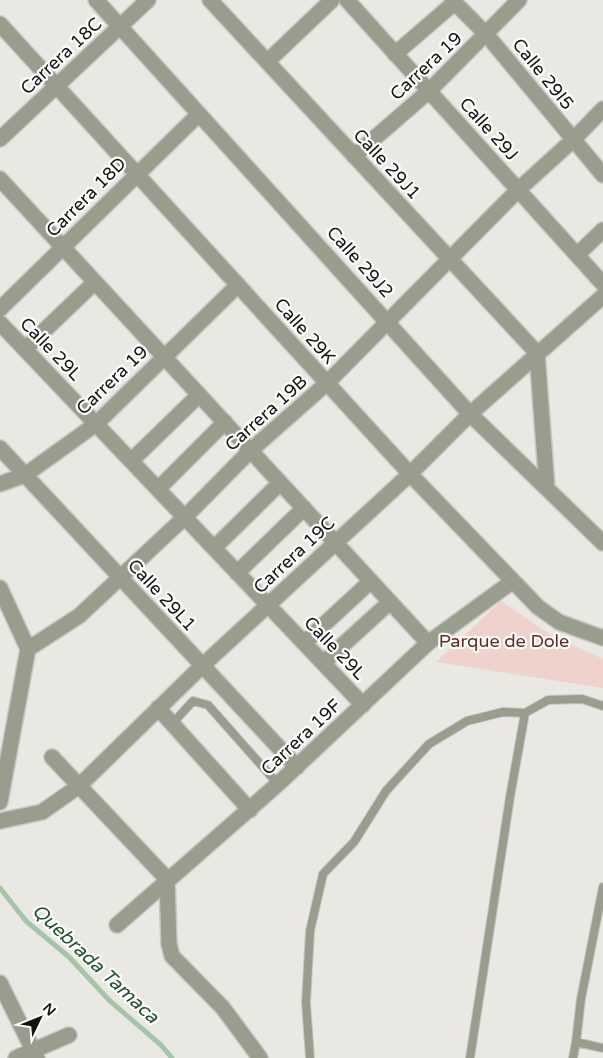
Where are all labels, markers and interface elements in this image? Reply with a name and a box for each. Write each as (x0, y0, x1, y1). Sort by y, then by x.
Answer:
street label: Carrera 18C (16, 13, 106, 99)
street label: Carrera 19 (385, 27, 467, 105)
street label: Calle 29I5 (508, 34, 578, 114)
street label: Calle 29J (455, 93, 523, 165)
street label: Calle 29J1 (349, 124, 425, 204)
street label: Carrera 18D (41, 152, 131, 242)
street label: Calle 29J2 (322, 222, 398, 302)
street label: Calle 29K (270, 293, 340, 369)
street label: Calle 29L (15, 313, 87, 386)
street label: Carrera 19 (72, 341, 152, 419)
street label: Carrera 19B (220, 370, 312, 456)
street label: Carrera 19C (249, 512, 339, 598)
street label: Calle 29L1 (123, 554, 201, 636)
street label: Calle 29L (299, 612, 371, 685)
park label: Parque de Dole (439, 630, 569, 652)
street label: Carrera 19F (256, 694, 346, 780)
water label: Quebrada Tamaca (28, 899, 164, 1029)
north arrow (15, 993, 65, 1043)
text: N (39, 1000, 59, 1019)

